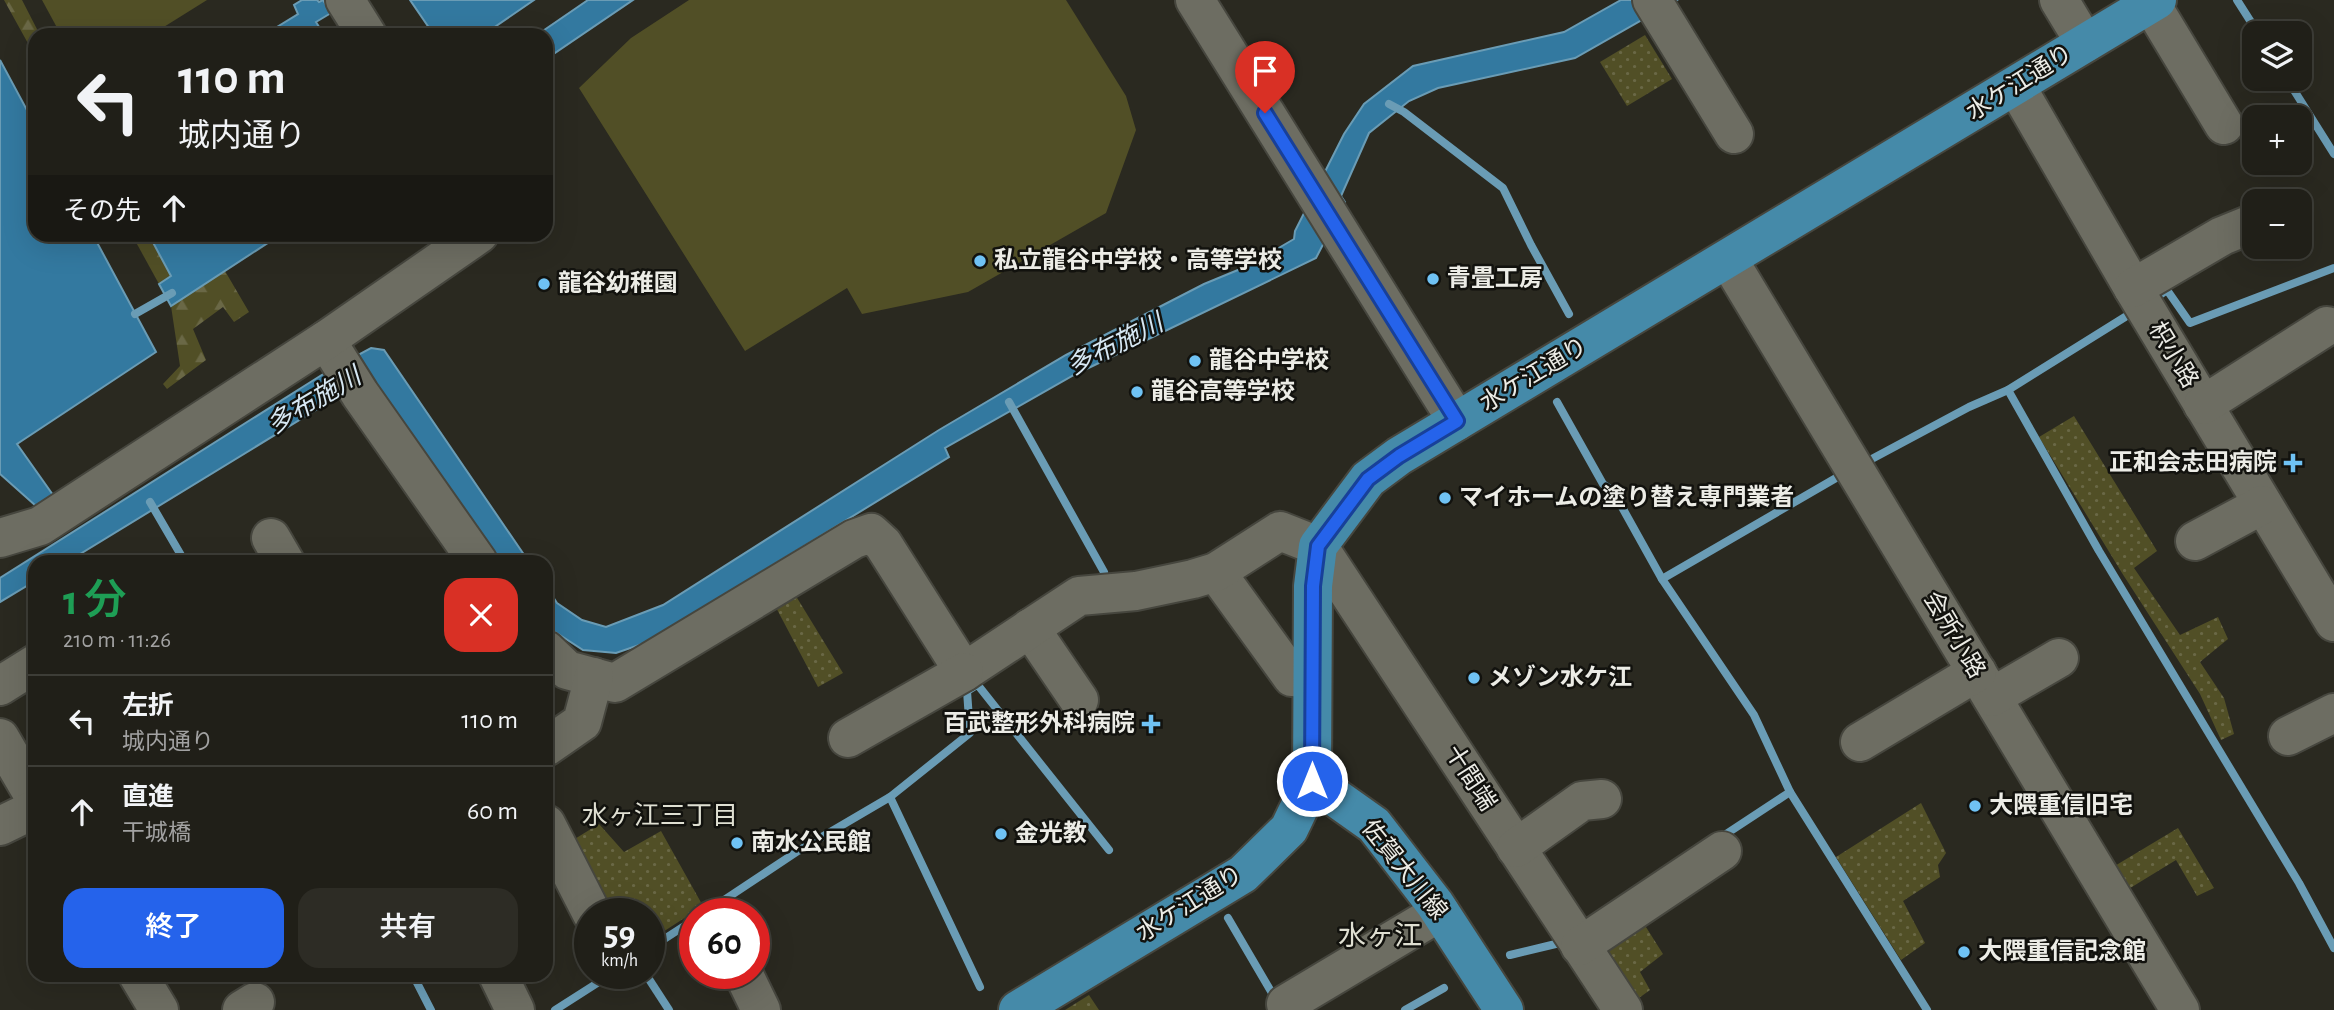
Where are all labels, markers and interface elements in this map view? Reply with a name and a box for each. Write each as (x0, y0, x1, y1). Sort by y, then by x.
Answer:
map controls (2242, 21, 2312, 259)
button: layers (2242, 21, 2312, 91)
street label: 水ケ江通り (1962, 39, 2077, 125)
pin (1235, 41, 1295, 113)
icon: arrive (1246, 52, 1284, 90)
text: 110 m (178, 54, 286, 103)
icon: left (63, 56, 154, 147)
button: + (2242, 105, 2312, 175)
text: 城内通り (178, 120, 306, 152)
icon: ahead (155, 189, 193, 227)
button: − (2242, 189, 2312, 259)
text: その先 (63, 198, 141, 224)
place label: 私立龍谷中学校・高等学校 (994, 247, 1282, 273)
marker: 私立龍谷中学校・高等学校 (972, 253, 988, 269)
place label: 青畳工房 (1447, 265, 1543, 291)
place label: 龍谷幼稚園 (558, 270, 678, 296)
marker: 青畳工房 (1425, 271, 1441, 287)
marker: 龍谷幼稚園 (536, 276, 552, 292)
water label: 多布施川 (1062, 308, 1170, 380)
street label: 枳小路 (2144, 317, 2204, 392)
street label: 水ケ江通り (1475, 332, 1592, 416)
place label: 龍谷中学校 (1209, 347, 1329, 373)
marker: 龍谷中学校 (1187, 353, 1203, 369)
water label: 多布施川 (262, 361, 368, 439)
place label: 龍谷高等学校 (1151, 378, 1295, 404)
marker: 龍谷高等学校 (1129, 384, 1145, 400)
place label: 正和会志田病院 (2109, 449, 2277, 475)
marker: 正和会志田病院 (2283, 453, 2303, 473)
place label: マイホームの塗り替え専門業者 (1459, 484, 1794, 510)
marker: マイホームの塗り替え専門業者 (1437, 490, 1453, 506)
button: close (444, 578, 518, 652)
text: 1 分 (63, 580, 126, 622)
street label: 会所小路 (1919, 587, 1991, 682)
text: 210 m · 11:26 (63, 629, 171, 652)
place label: メゾン水ケ江 (1488, 664, 1632, 690)
marker: メゾン水ケ江 (1466, 670, 1482, 686)
text: 左折 (122, 693, 174, 719)
icon: left (63, 702, 101, 740)
text: 110 m (461, 707, 518, 733)
place label: 百武整形外科病院 (943, 710, 1135, 736)
marker: 百武整形外科病院 (1141, 714, 1161, 734)
text: 城内通り (122, 731, 214, 754)
street label: 十間端 (1440, 740, 1501, 815)
position arrow (1275, 744, 1349, 818)
text: 直進 (122, 784, 174, 810)
place label: 大隈重信旧宅 (1989, 792, 2133, 818)
icon: ahead (63, 793, 101, 831)
text: 60 m (467, 798, 518, 824)
marker: 大隈重信旧宅 (1967, 798, 1983, 814)
district label: 水ヶ江三丁目 (582, 802, 738, 829)
street label: 佐賀大川線 (1357, 815, 1453, 924)
place label: 金光教 (1015, 820, 1087, 846)
text: 干城橋 (122, 822, 191, 845)
marker: 金光教 (993, 826, 1009, 842)
place label: 南水公民館 (751, 829, 871, 855)
marker: 南水公民館 (729, 835, 745, 851)
street label: 水ケ江通り (1132, 860, 1247, 946)
button: 終了 (63, 888, 284, 968)
button: 共有 (298, 888, 518, 968)
speed limit sign: 60 (679, 898, 770, 989)
text: 59 (603, 917, 636, 952)
district label: 水ヶ江 (1338, 921, 1422, 951)
place label: 大隈重信記念館 (1978, 938, 2146, 964)
marker: 大隈重信記念館 (1956, 944, 1972, 960)
text: km/h (601, 952, 638, 970)

